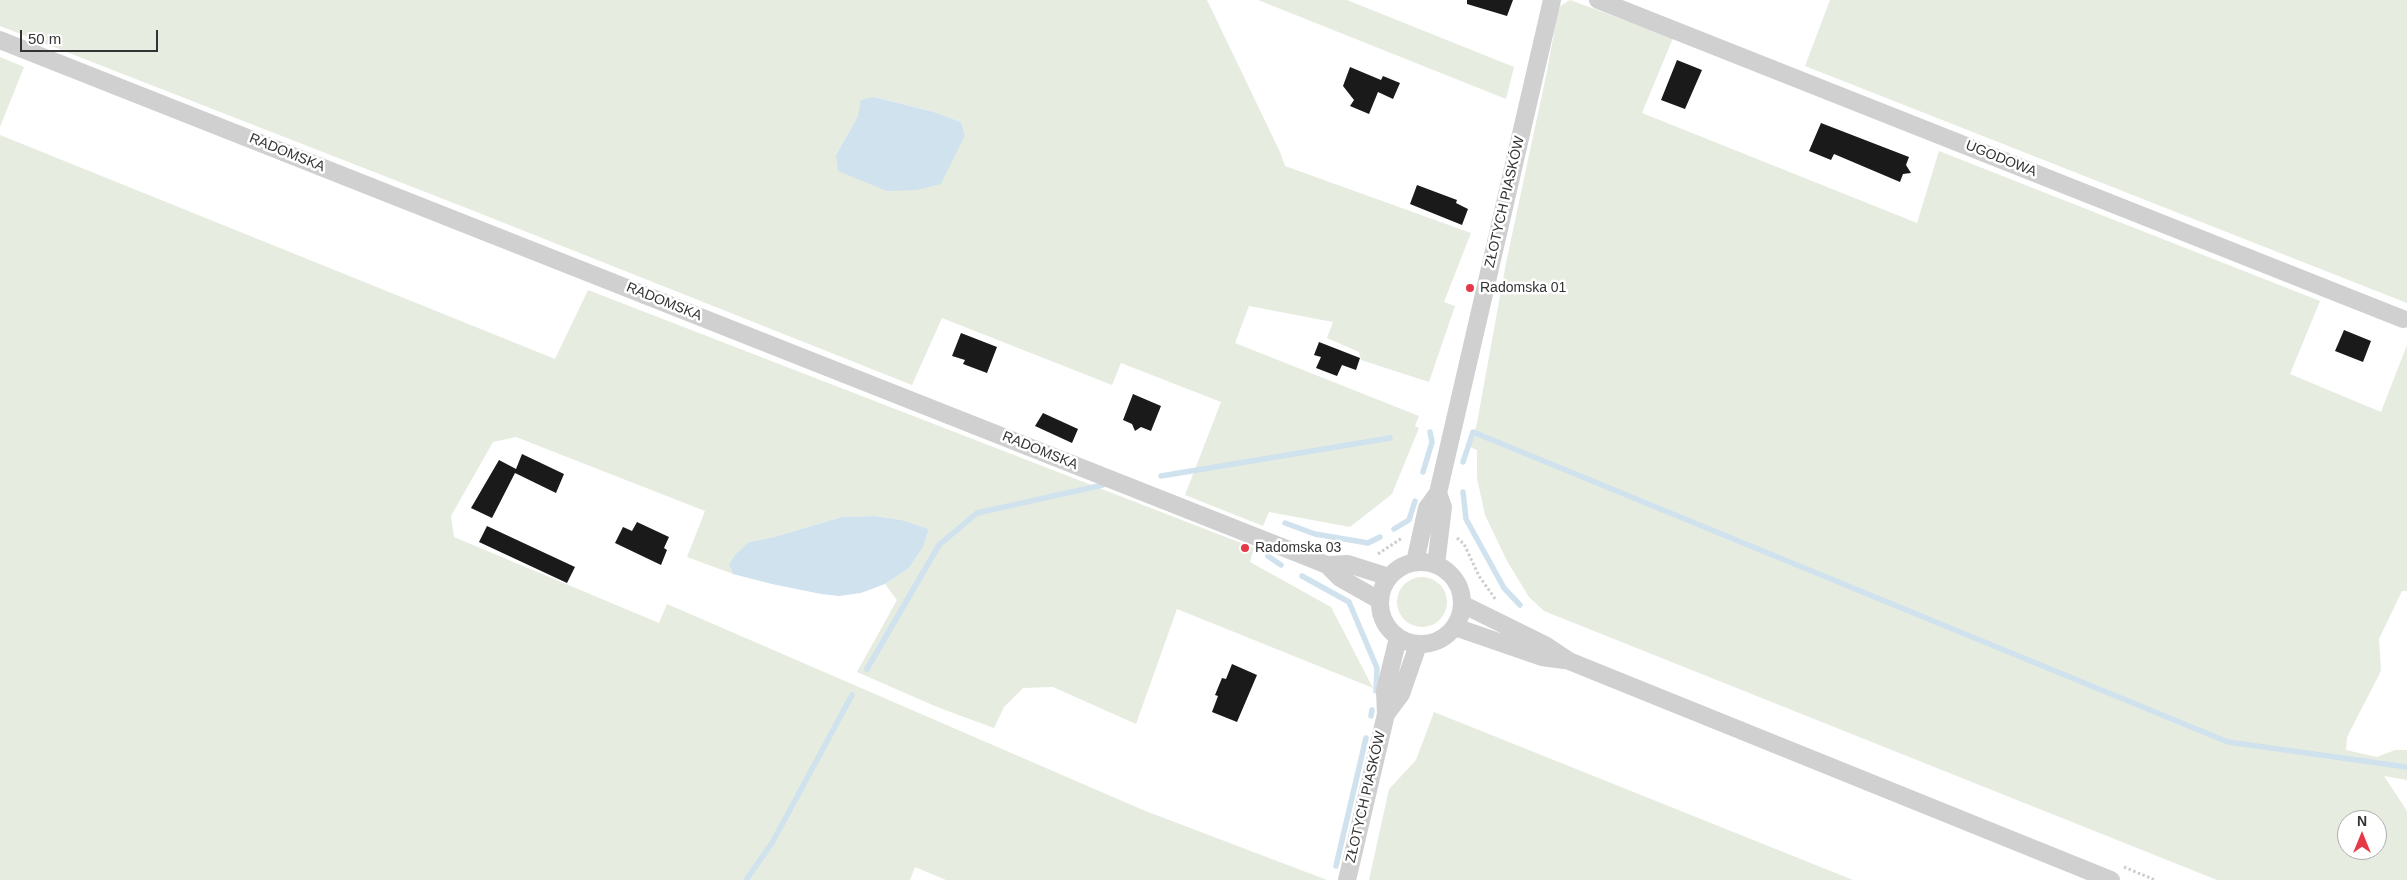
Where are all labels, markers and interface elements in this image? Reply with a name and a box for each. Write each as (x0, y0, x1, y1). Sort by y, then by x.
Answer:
scale bar (22, 20, 160, 52)
text: 50 m (28, 30, 61, 47)
street label: RADOMSKA (247, 130, 327, 176)
street label: ZŁOTYCH PIASKÓW (1482, 135, 1528, 269)
street label: UGODOWA (1963, 137, 2039, 181)
street label: RADOMSKA (624, 279, 704, 325)
place label: Radomska 01 (1480, 280, 1566, 296)
marker: Radomska 01 (1464, 282, 1476, 294)
street label: RADOMSKA (1000, 428, 1080, 474)
place label: Radomska 03 (1255, 540, 1341, 556)
marker: Radomska 03 (1239, 542, 1251, 554)
street label: ZŁOTYCH PIASKÓW (1343, 730, 1389, 864)
north arrow (2337, 810, 2387, 860)
text: N (2357, 813, 2367, 829)

